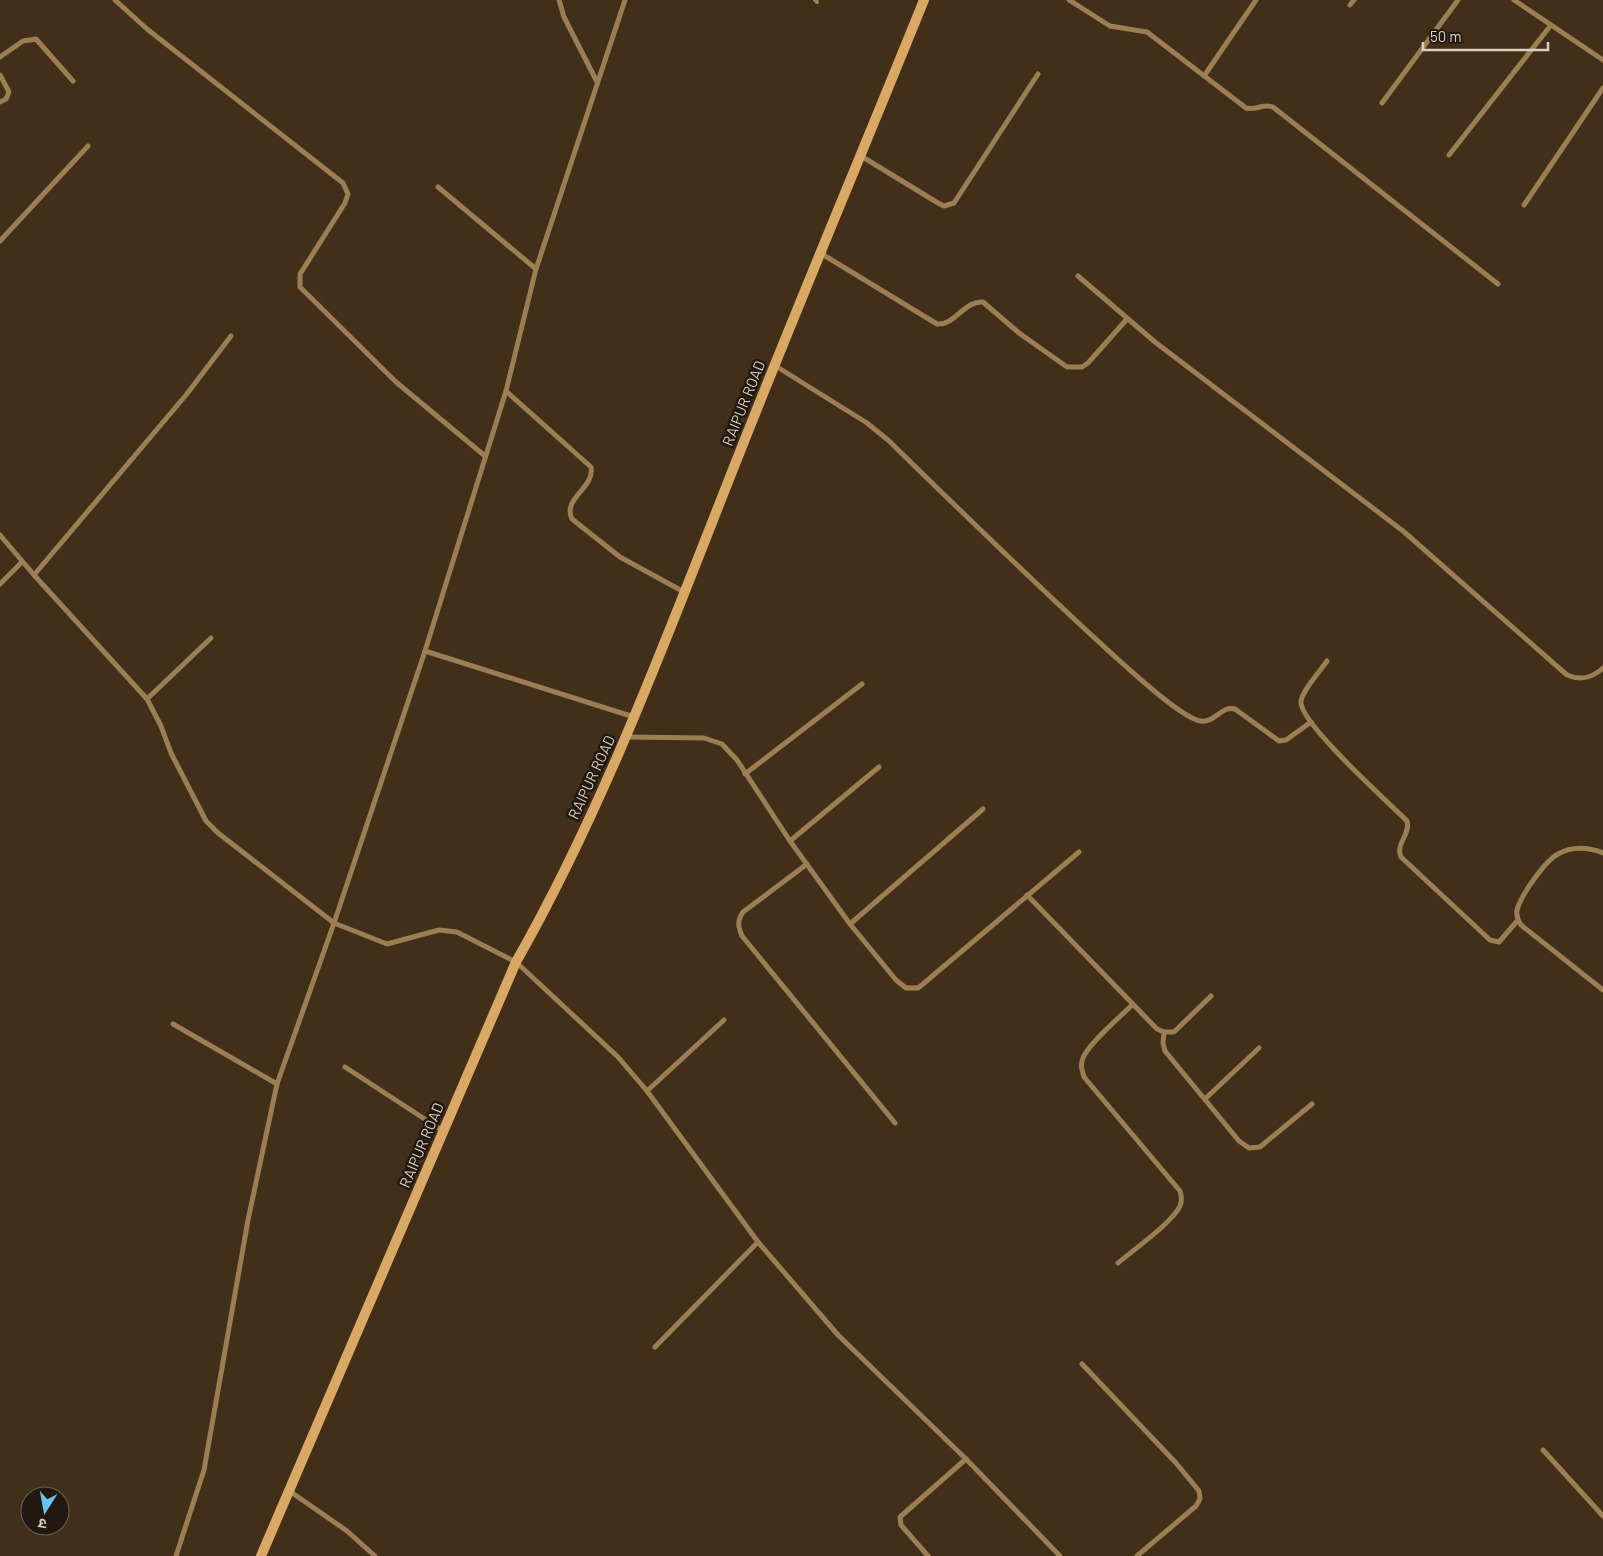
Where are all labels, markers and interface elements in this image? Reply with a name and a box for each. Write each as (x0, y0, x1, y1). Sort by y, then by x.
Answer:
scale bar (1423, 20, 1548, 52)
text: 50 m (1430, 27, 1462, 45)
street label: RAIPUR ROAD (718, 358, 768, 448)
street label: RAIPUR ROAD (564, 732, 618, 822)
street label: RAIPUR ROAD (395, 1100, 447, 1190)
north arrow (20, 1486, 70, 1536)
text: उ (36, 1515, 48, 1533)

